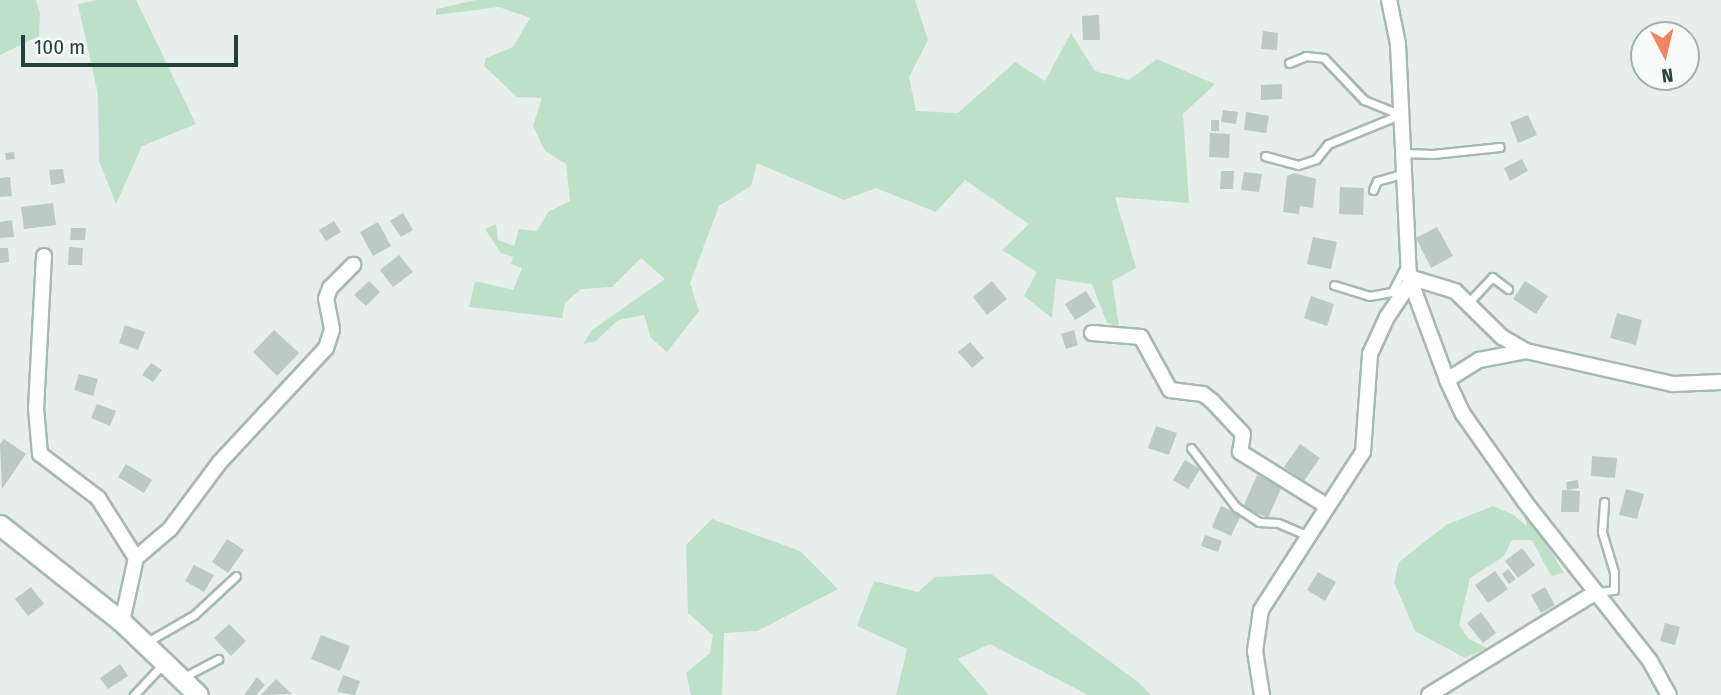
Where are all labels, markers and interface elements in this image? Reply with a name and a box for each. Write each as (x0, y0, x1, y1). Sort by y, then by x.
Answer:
scale bar (24, 21, 242, 65)
north arrow (1630, 21, 1700, 91)
text: 100 m (34, 34, 85, 60)
text: N (1660, 63, 1674, 87)

